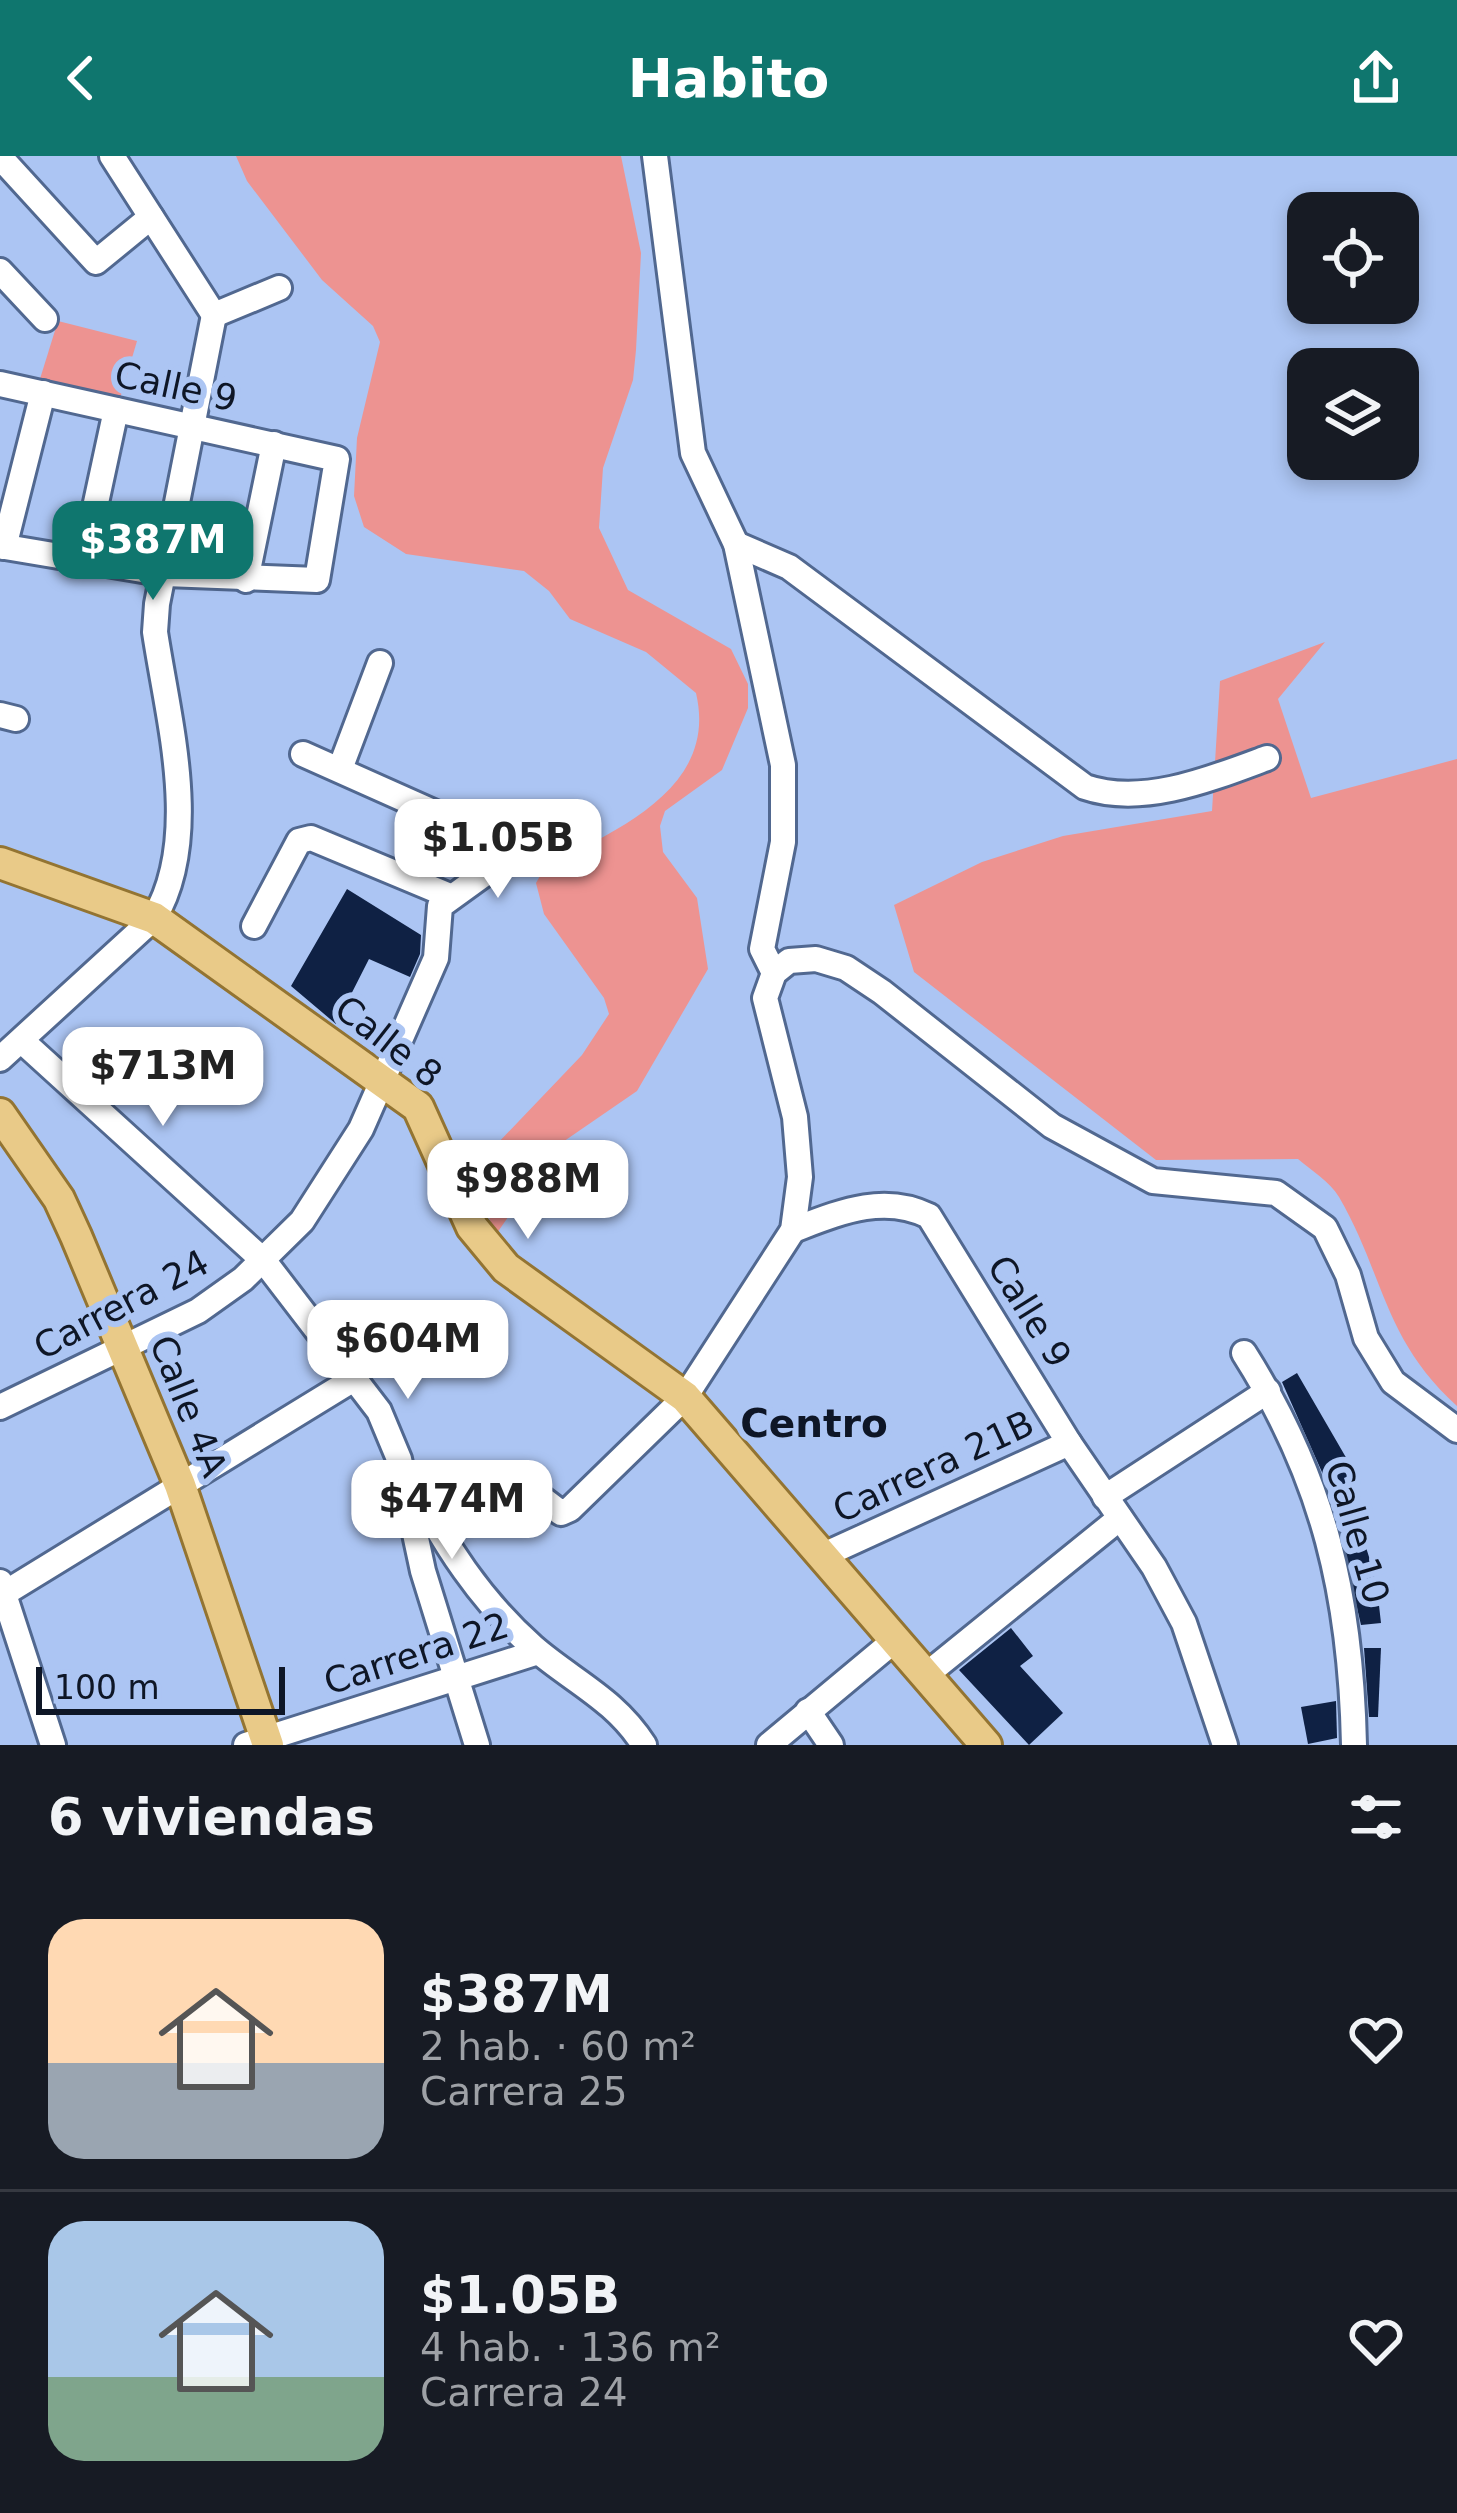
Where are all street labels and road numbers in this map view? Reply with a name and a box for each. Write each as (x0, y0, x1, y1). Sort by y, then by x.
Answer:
street label: Calle 9 (111, 354, 241, 419)
street label: Calle 8 (327, 987, 450, 1096)
street label: Carrera 24 (27, 1241, 215, 1368)
street label: Calle 9 (979, 1248, 1080, 1375)
street label: Calle 4A (142, 1330, 235, 1483)
street label: Carrera 21B (827, 1402, 1040, 1531)
street label: Calle 10 (1318, 1456, 1397, 1608)
street label: Carrera 22 (319, 1604, 514, 1703)

